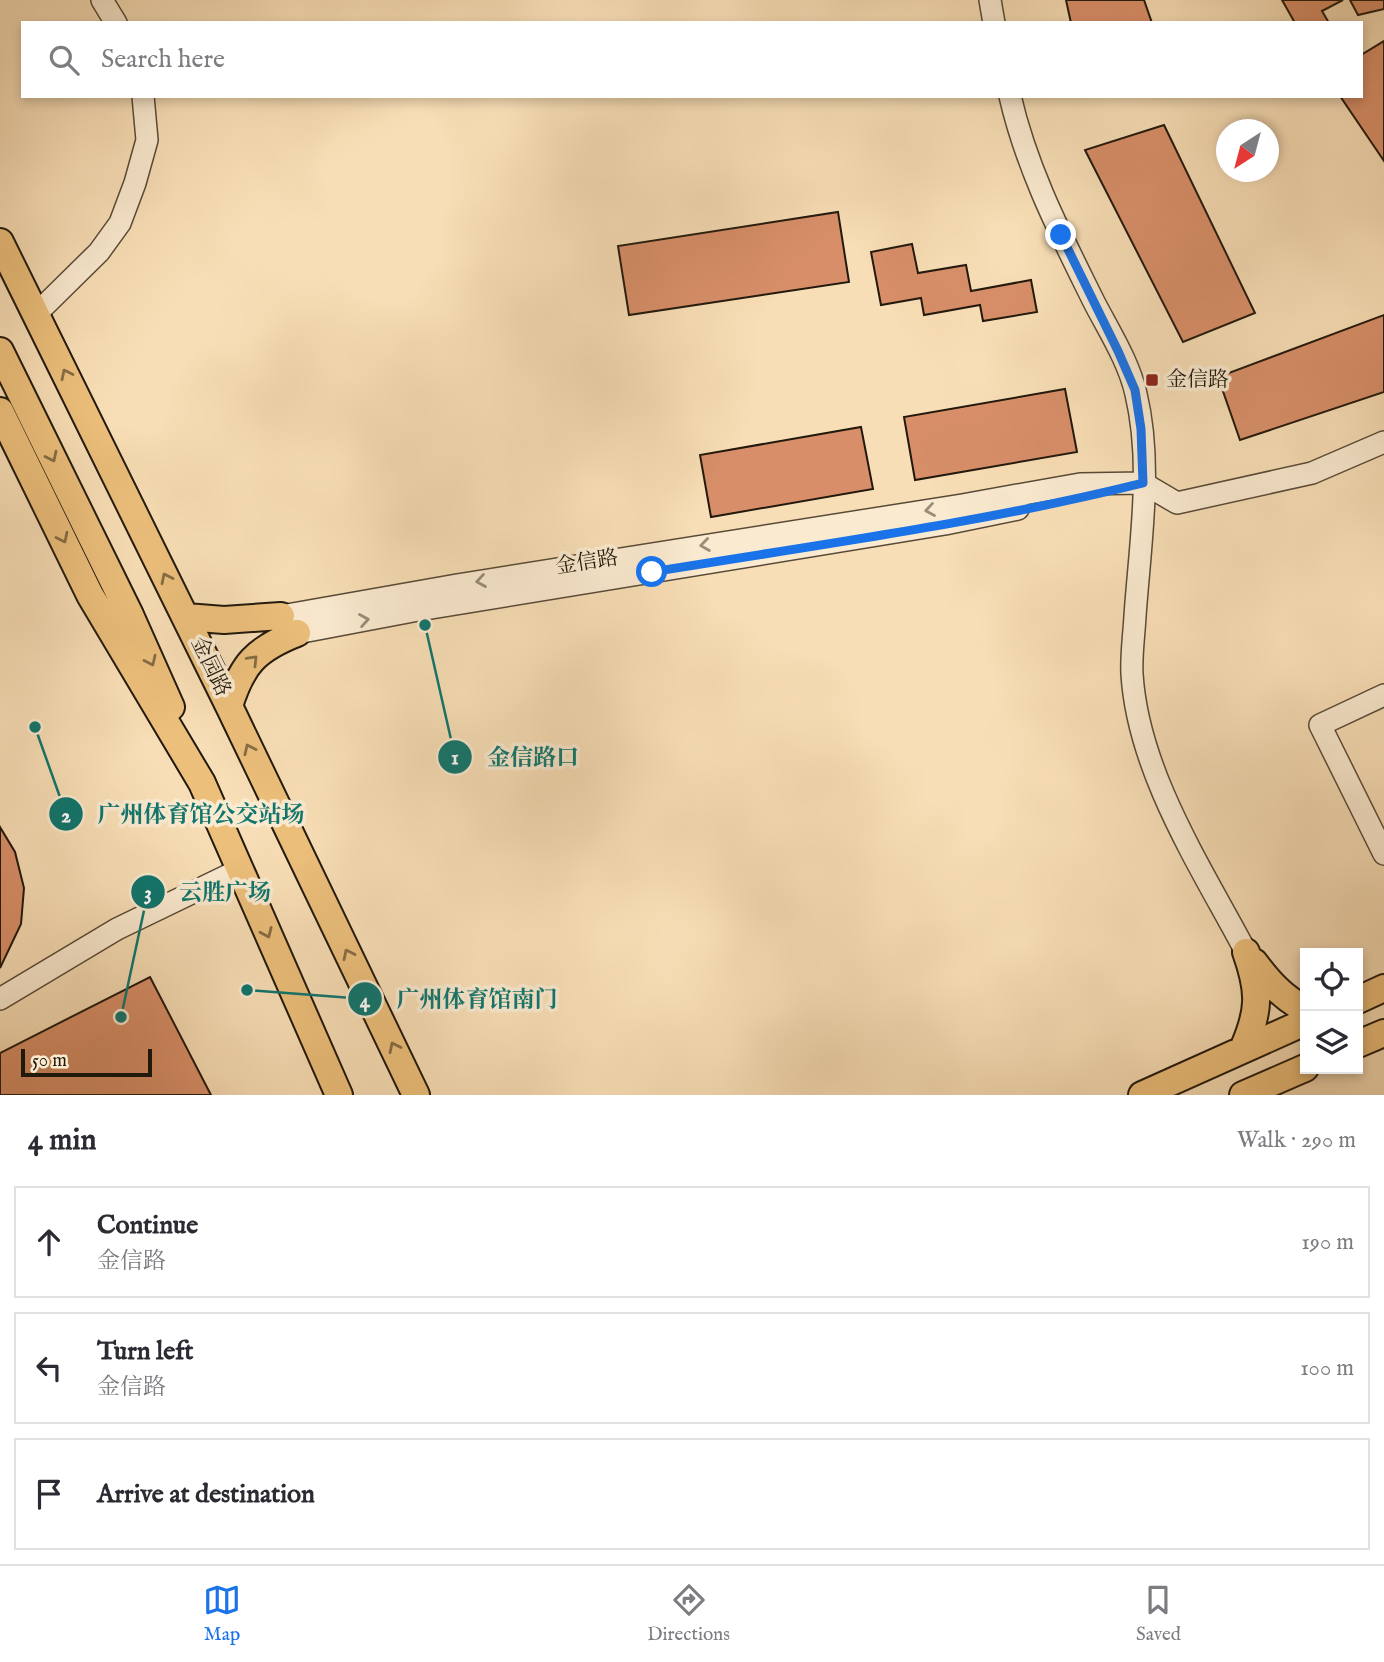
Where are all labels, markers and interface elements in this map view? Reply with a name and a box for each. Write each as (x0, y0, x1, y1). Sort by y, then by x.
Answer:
search box (21, 21, 1363, 98)
icon: search (45, 41, 83, 79)
text: Search here (101, 43, 225, 76)
north arrow (1216, 119, 1279, 182)
route end (1045, 219, 1076, 250)
place label: 金信路 (1166, 367, 1229, 394)
one-way arrow (60, 369, 74, 381)
marker: 金信路 (1144, 372, 1160, 388)
one-way arrow (44, 450, 58, 462)
one-way arrow (924, 502, 936, 517)
one-way arrow (54, 531, 68, 543)
one-way arrow (700, 537, 711, 552)
street label: 金信路 (554, 545, 620, 581)
route start (636, 556, 667, 587)
one-way arrow (161, 573, 175, 585)
one-way arrow (475, 573, 487, 588)
one-way arrow (358, 613, 370, 628)
street label: 金园路 (184, 633, 236, 701)
one-way arrow (143, 654, 157, 666)
one-way arrow (244, 655, 257, 668)
callout: 金信路口 (438, 735, 593, 779)
one-way arrow (244, 743, 258, 756)
text: 金信路口 (487, 744, 579, 773)
text: 1 (451, 745, 459, 772)
callout: 广州体育馆公交站场 (48, 792, 318, 836)
text: 广州体育馆公交站场 (98, 801, 305, 830)
text: 2 (61, 803, 71, 830)
callout: 云胜广场 (130, 870, 285, 914)
text: 云胜广场 (179, 879, 271, 908)
text: 3 (144, 880, 152, 907)
one-way arrow (259, 925, 273, 938)
map controls (1300, 948, 1363, 1074)
button: locate (1300, 948, 1363, 1011)
one-way arrow (342, 949, 356, 961)
callout: 广州体育馆南门 (348, 977, 572, 1021)
text: 广州体育馆南门 (397, 986, 558, 1015)
text: 4 (360, 988, 371, 1015)
button: layers (1300, 1011, 1363, 1074)
one-way arrow (388, 1042, 402, 1054)
scale bar (21, 1046, 152, 1078)
text: 50 m (32, 1049, 67, 1073)
text: 4 min (28, 1122, 96, 1160)
text: Walk · 290 m (1237, 1126, 1356, 1155)
text: Continue (97, 1209, 198, 1242)
icon: ahead (30, 1223, 68, 1261)
text: 190 m (1301, 1228, 1354, 1257)
text: 金信路 (97, 1247, 166, 1276)
text: Turn left (97, 1335, 194, 1368)
icon: left (30, 1349, 68, 1387)
text: 100 m (1300, 1354, 1354, 1383)
text: 金信路 (97, 1373, 166, 1402)
icon: arrive (30, 1475, 68, 1513)
text: Arrive at destination (97, 1478, 315, 1511)
tab: Map (203, 1581, 241, 1647)
tab: Directions (647, 1581, 730, 1647)
tab: Saved (1136, 1581, 1181, 1647)

